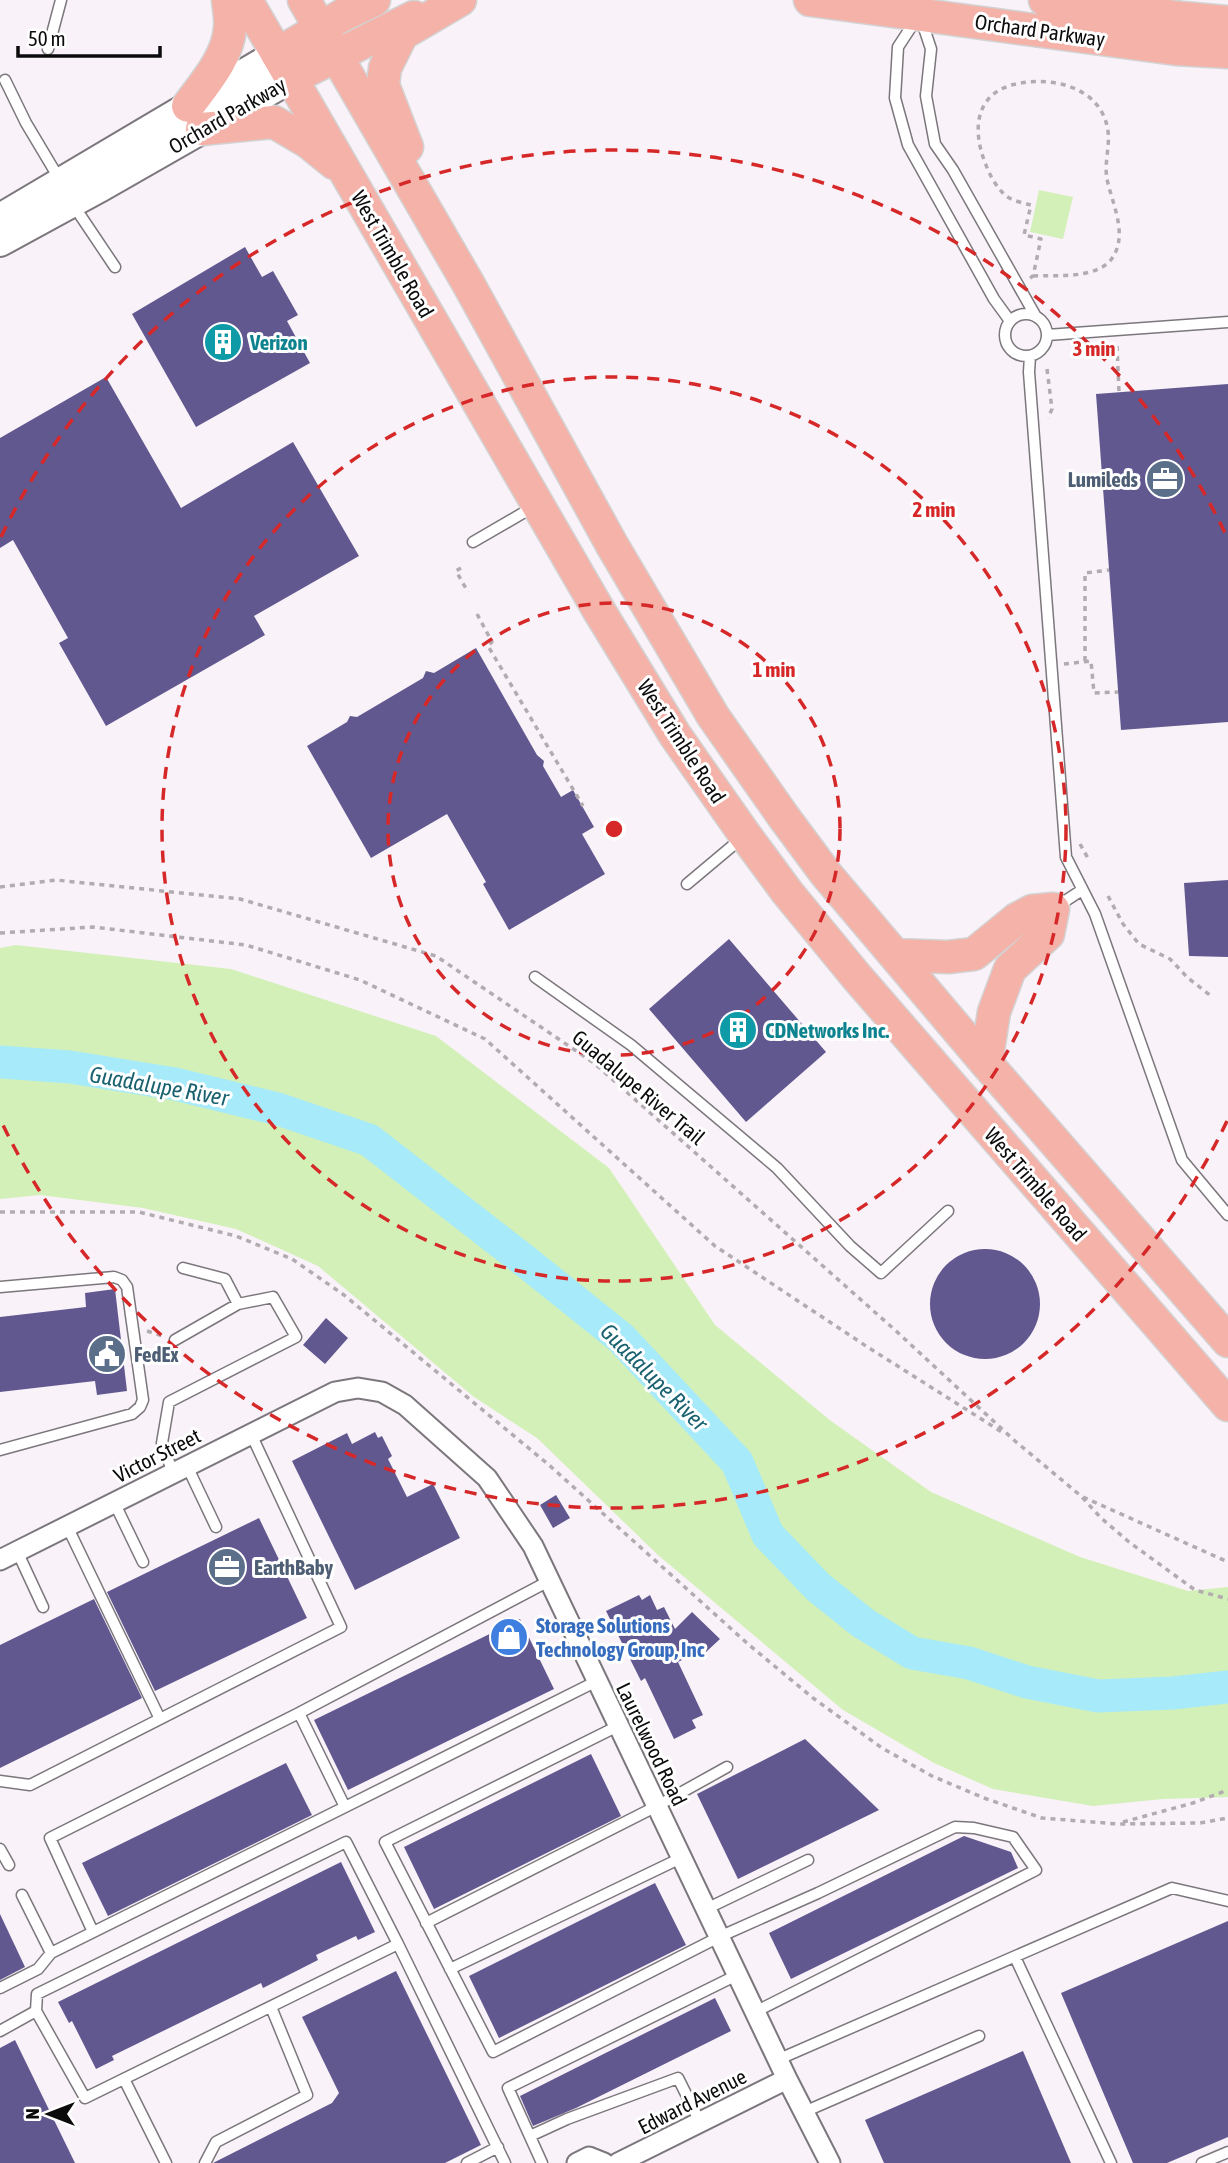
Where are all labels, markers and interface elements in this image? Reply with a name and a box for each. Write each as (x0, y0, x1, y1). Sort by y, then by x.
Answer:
street label: Orchard Parkway (973, 9, 1107, 51)
scale bar (18, 14, 159, 58)
text: 50 m (28, 26, 66, 50)
street label: Orchard Parkway (164, 72, 290, 158)
street label: West Trimble Road (347, 186, 439, 322)
building icon: Verizon (202, 321, 244, 363)
place label: Verizon (249, 330, 308, 354)
text: 3 min (1073, 336, 1115, 360)
office icon: Lumileds (1144, 458, 1186, 500)
place label: Lumileds (1068, 467, 1139, 491)
text: 2 min (913, 497, 955, 521)
text: 1 min (753, 657, 795, 681)
street label: West Trimble Road (633, 675, 731, 807)
centre of rings (602, 817, 626, 841)
building icon: CDNetworks Inc. (717, 1009, 759, 1051)
place label: CDNetworks Inc. (765, 1018, 889, 1042)
street label: Guadalupe River Trail (568, 1025, 710, 1150)
water label: Guadalupe River (88, 1061, 232, 1111)
street label: West Trimble Road (980, 1122, 1092, 1246)
water label: Guadalupe River (595, 1318, 714, 1437)
public building icon: FedEx (86, 1333, 128, 1375)
place label: FedEx (134, 1342, 179, 1366)
street label: Victor Street (110, 1423, 204, 1487)
office icon: EarthBaby (206, 1546, 248, 1588)
place label: EarthBaby (254, 1555, 333, 1579)
place label: Storage Solutions Technology Group, Inc (536, 1613, 705, 1661)
shop icon: Storage Solutions Technology Group, Inc (488, 1616, 530, 1658)
street label: Laurelwood Road (612, 1678, 692, 1810)
street label: Edward Avenue (634, 2063, 750, 2139)
north arrow (14, 2079, 84, 2149)
text: N (21, 2108, 43, 2120)

